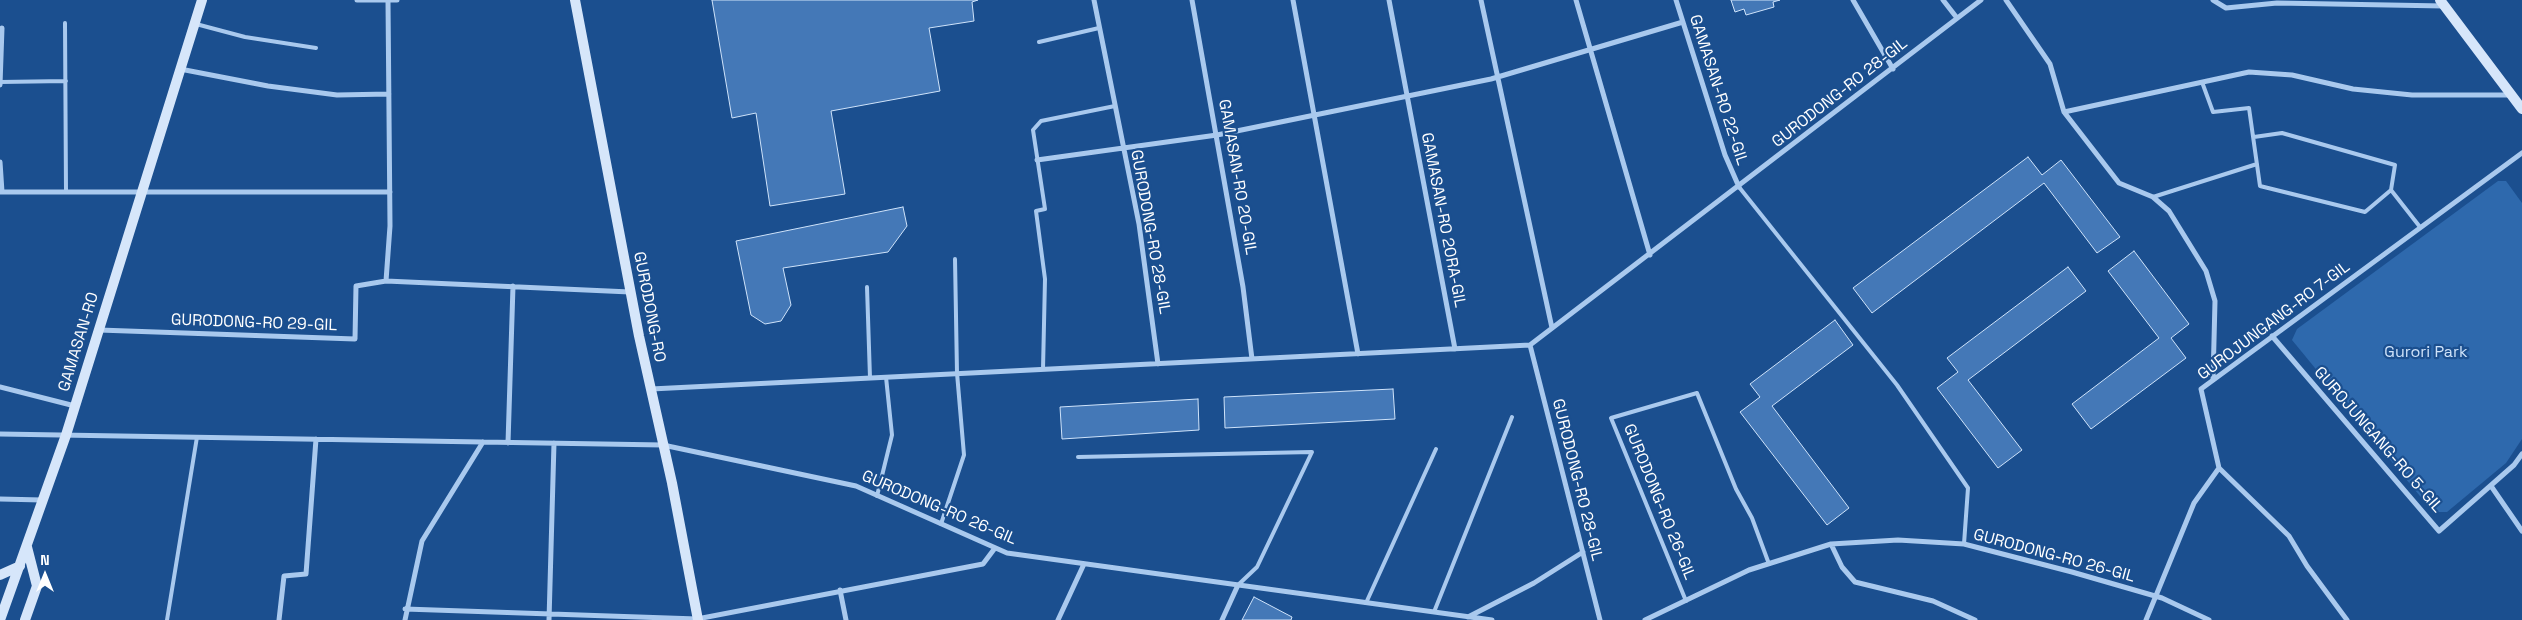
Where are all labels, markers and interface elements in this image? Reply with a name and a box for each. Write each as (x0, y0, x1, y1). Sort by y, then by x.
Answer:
street label: GAMASAN-RO 22-GIL (1685, 12, 1751, 168)
street label: GURODONG-RO 28-GIL (1769, 34, 1911, 152)
street label: GAMASAN-RO 20-GIL (1214, 98, 1260, 256)
street label: GAMASAN-RO 20RA-GIL (1417, 131, 1469, 309)
street label: GURODONG-RO 28-GIL (1126, 148, 1174, 316)
street label: GURODONG-RO (629, 250, 669, 364)
street label: GUROJUNGANG-RO 7-GIL (2194, 258, 2354, 384)
street label: GAMASAN-RO (55, 290, 103, 394)
street label: GURODONG-RO 29-GIL (171, 311, 337, 335)
park label: Gurori Park (2384, 343, 2468, 363)
street label: GUROJUNGANG-RO 5-GIL (2309, 363, 2447, 517)
street label: GURODONG-RO 28-GIL (1548, 397, 1606, 563)
street label: GURODONG-RO 26-GIL (1619, 421, 1699, 583)
street label: GURODONG-RO 26-GIL (859, 467, 1019, 549)
street label: GURODONG-RO 26-GIL (1971, 525, 2137, 587)
north arrow (20, 550, 70, 600)
text: N (40, 551, 50, 569)

